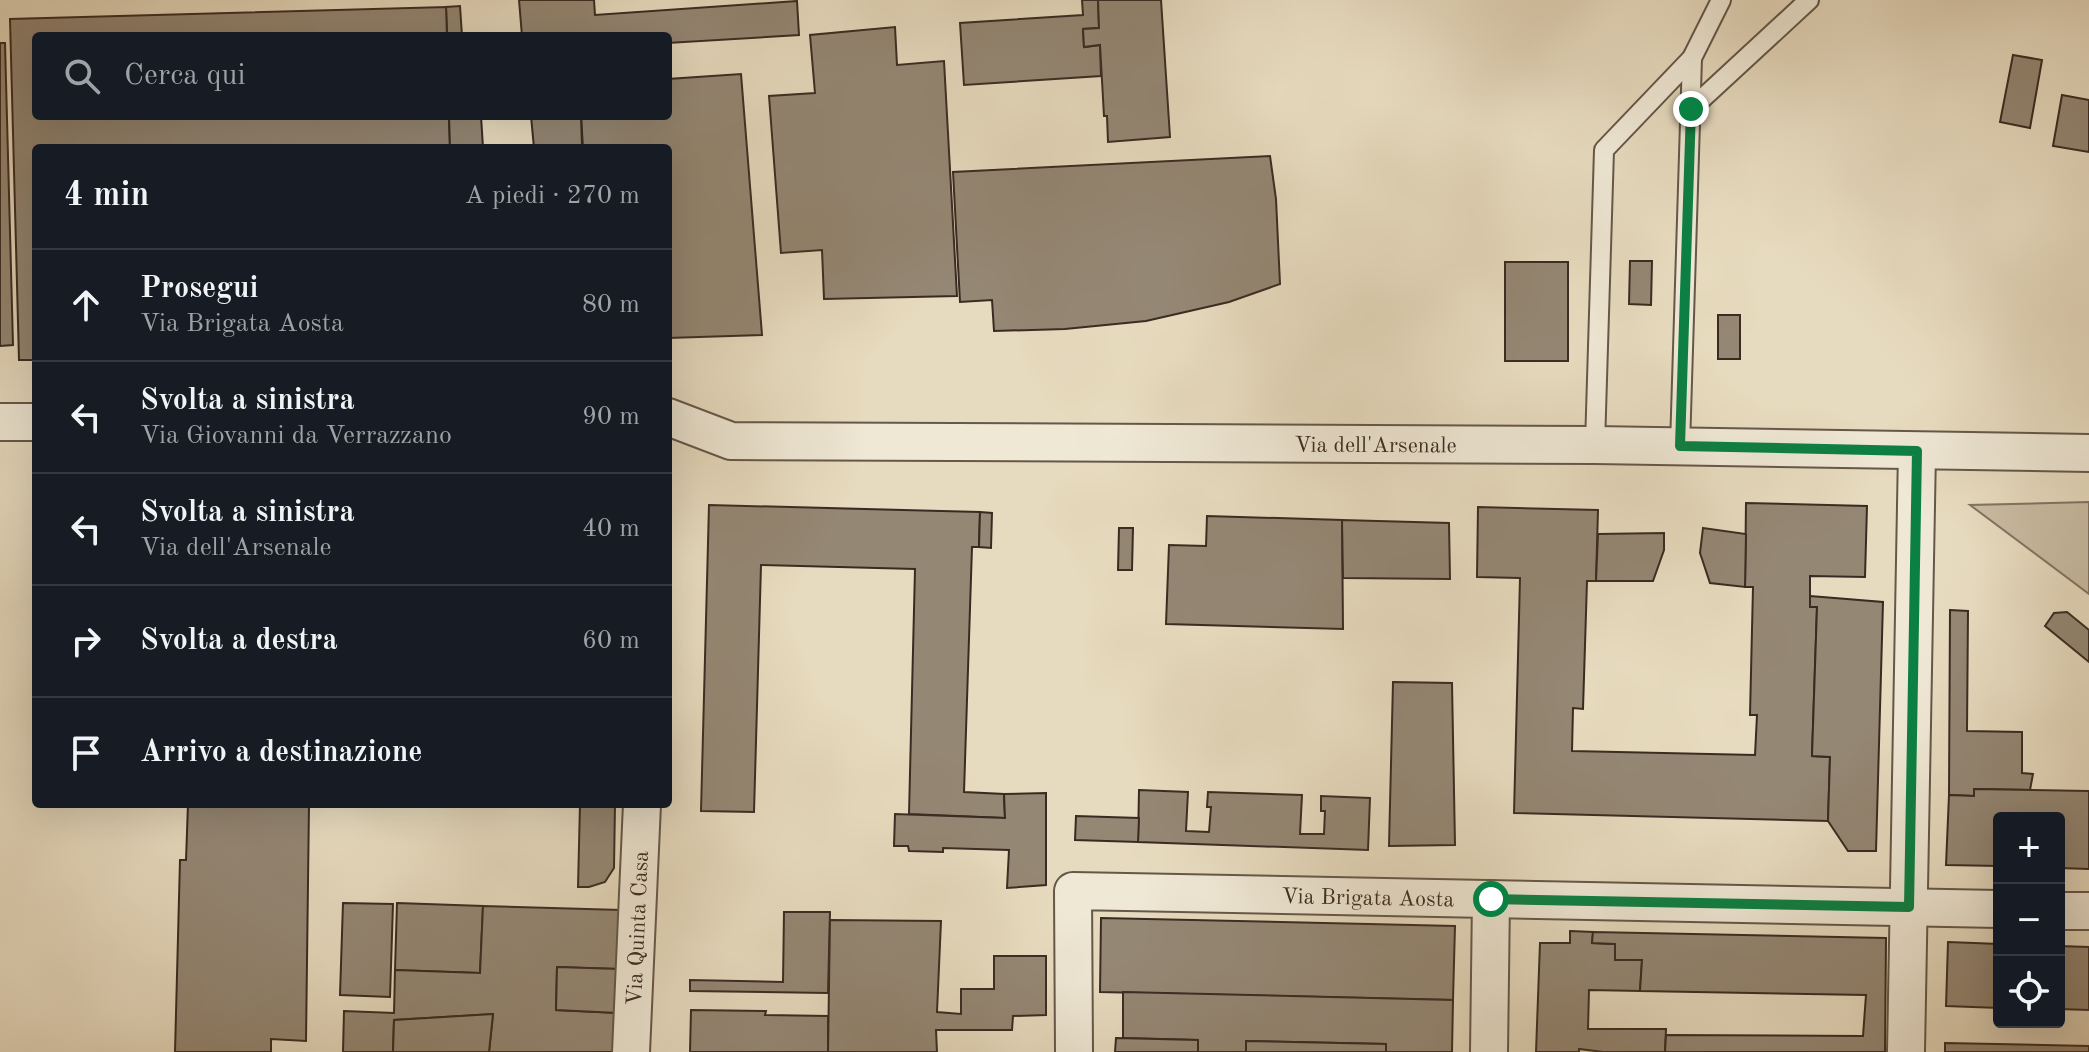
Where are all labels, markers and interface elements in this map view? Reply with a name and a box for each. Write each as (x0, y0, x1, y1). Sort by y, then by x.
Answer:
search box (32, 32, 672, 120)
icon: search (60, 54, 104, 98)
text: Cerca qui (124, 61, 246, 91)
route end (1673, 91, 1709, 127)
text: 4 min (64, 179, 149, 213)
text: A piedi · 270 m (465, 183, 640, 209)
text: Prosegui (140, 274, 258, 304)
icon: ahead (64, 283, 108, 327)
text: 80 m (582, 292, 640, 318)
text: Via Brigata Aosta (140, 311, 344, 337)
text: Svolta a sinistra (140, 386, 355, 416)
icon: left (64, 395, 108, 439)
text: 90 m (582, 404, 640, 430)
text: Via Giovanni da Verrazzano (140, 423, 452, 449)
street label: Via dell'Arsenale (1294, 435, 1457, 457)
text: Svolta a sinistra (140, 498, 355, 528)
icon: left (64, 507, 108, 551)
text: 40 m (582, 516, 640, 542)
text: Via dell'Arsenale (140, 535, 332, 561)
icon: right (64, 619, 108, 663)
text: Svolta a destra (140, 626, 338, 656)
text: 60 m (582, 628, 640, 654)
icon: arrive (64, 731, 108, 775)
text: Arrivo a destinazione (140, 738, 422, 768)
map controls (1993, 812, 2065, 1028)
button: + (1993, 812, 2065, 884)
street label: Via Quinta Casa (624, 850, 653, 1006)
route start (1473, 881, 1509, 917)
button: − (1993, 884, 2065, 956)
street label: Via Brigata Aosta (1281, 886, 1455, 911)
button: locate (1993, 956, 2065, 1028)

